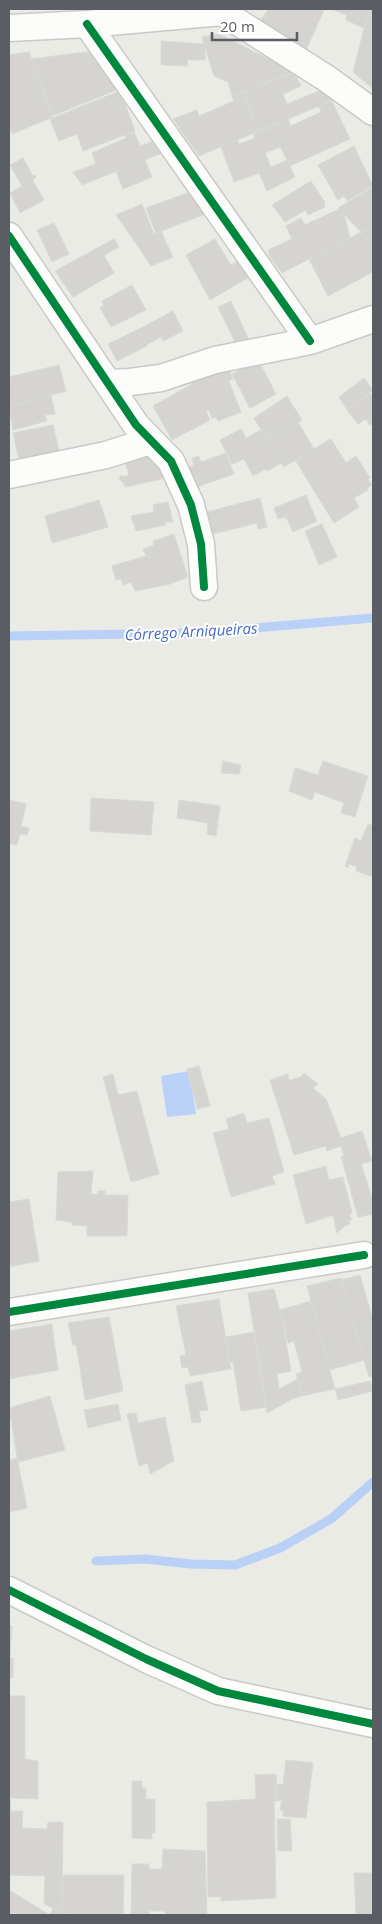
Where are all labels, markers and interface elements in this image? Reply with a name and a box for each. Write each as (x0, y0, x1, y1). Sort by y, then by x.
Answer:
scale bar (212, 10, 297, 42)
text: 20 m (220, 16, 255, 36)
water label: Córrego Arniqueiras (124, 618, 258, 644)

